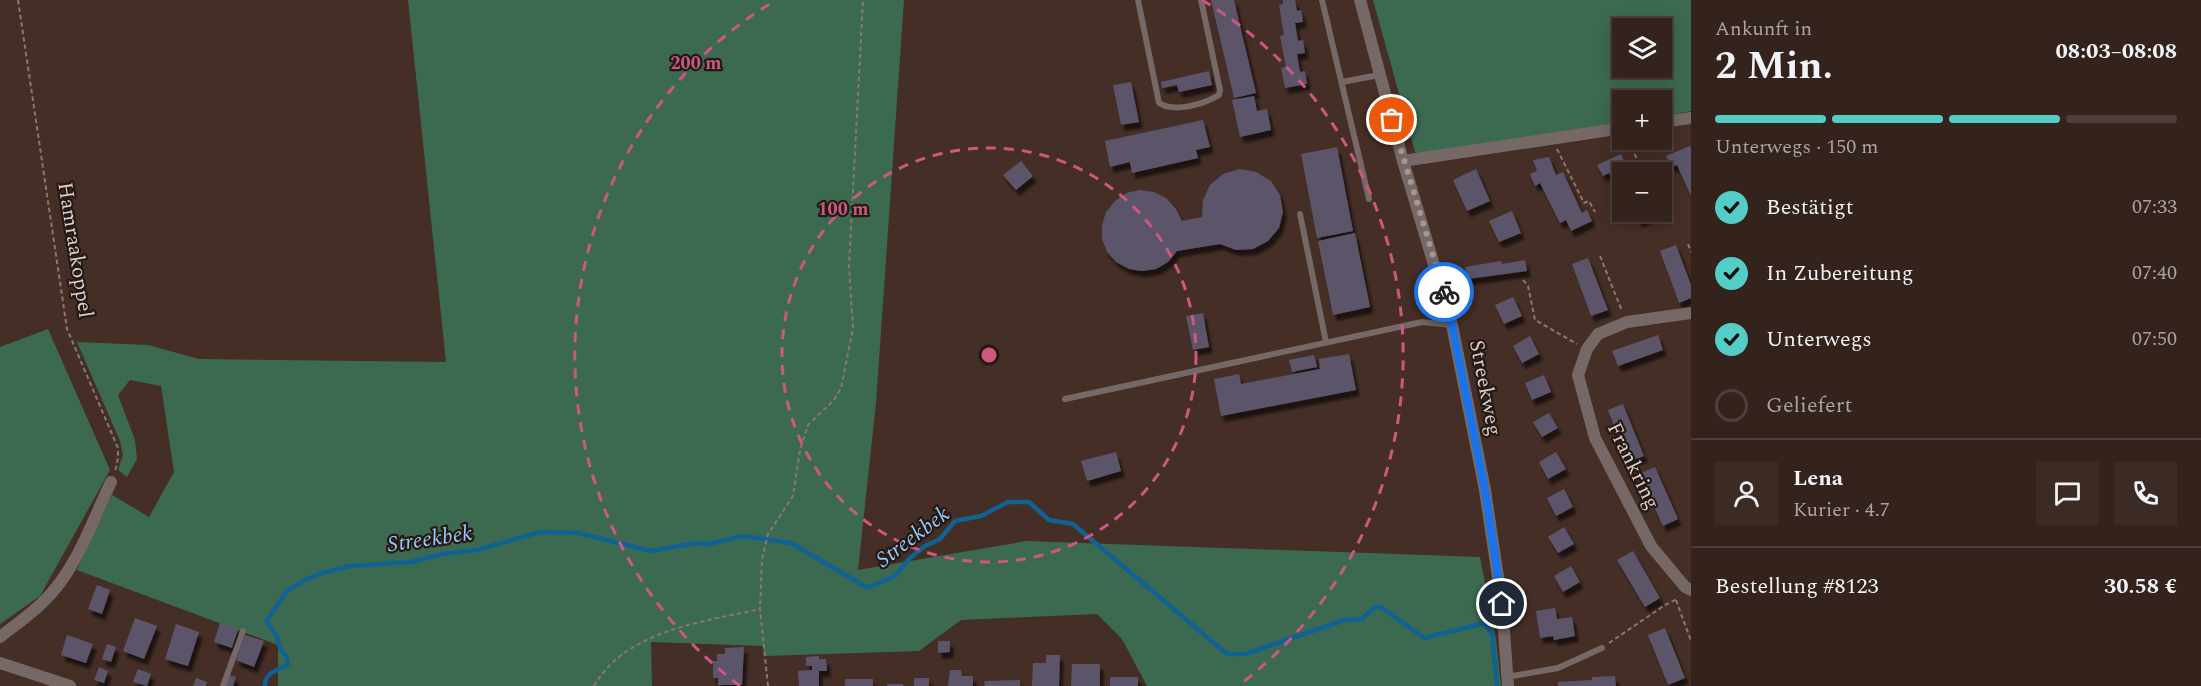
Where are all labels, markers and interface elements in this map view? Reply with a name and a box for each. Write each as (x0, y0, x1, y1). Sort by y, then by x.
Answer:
text: Ankunft in (1715, 14, 1812, 44)
map controls (1612, 18, 1672, 222)
button: layers (1612, 18, 1672, 78)
text: 08:03–08:08 (2055, 35, 2177, 68)
text: 2 Min. (1715, 37, 1833, 96)
text: 200 m (670, 50, 722, 77)
button: + (1612, 90, 1672, 150)
pin (1366, 94, 1417, 145)
icon: bag (1375, 103, 1408, 136)
text: Unterwegs · 150 m (1715, 132, 1878, 162)
button: − (1612, 162, 1672, 222)
street label: Hamraakoppel (48, 180, 102, 320)
icon: check (1715, 191, 1748, 224)
text: Bestätigt (1766, 191, 1854, 224)
text: 07:33 (2132, 192, 2177, 222)
text: 100 m (817, 196, 869, 223)
icon: check (1715, 257, 1748, 290)
text: In Zubereitung (1766, 257, 1914, 290)
text: 07:40 (2132, 258, 2177, 288)
courier (1414, 262, 1474, 322)
icon: bike (1428, 276, 1461, 309)
icon: check (1715, 323, 1748, 356)
text: Unterwegs (1766, 323, 1872, 356)
text: 07:50 (2132, 324, 2177, 354)
street label: Streekweg (1460, 337, 1510, 439)
centre of rings (979, 345, 999, 365)
text: Geliefert (1766, 389, 1852, 422)
street label: Frankring (1598, 417, 1668, 515)
button: person (1715, 462, 1778, 525)
text: Lena (1793, 462, 1843, 495)
button: chat (2036, 462, 2099, 525)
button: phone (2114, 462, 2177, 525)
text: Kurier · 4.7 (1793, 495, 1890, 525)
water label: Streekbek (869, 498, 957, 576)
water label: Streekbek (385, 517, 475, 561)
text: Bestellung #8123 (1715, 570, 1879, 603)
text: 30.58 € (2104, 570, 2177, 603)
pin (1476, 578, 1527, 629)
icon: home (1485, 587, 1518, 620)

